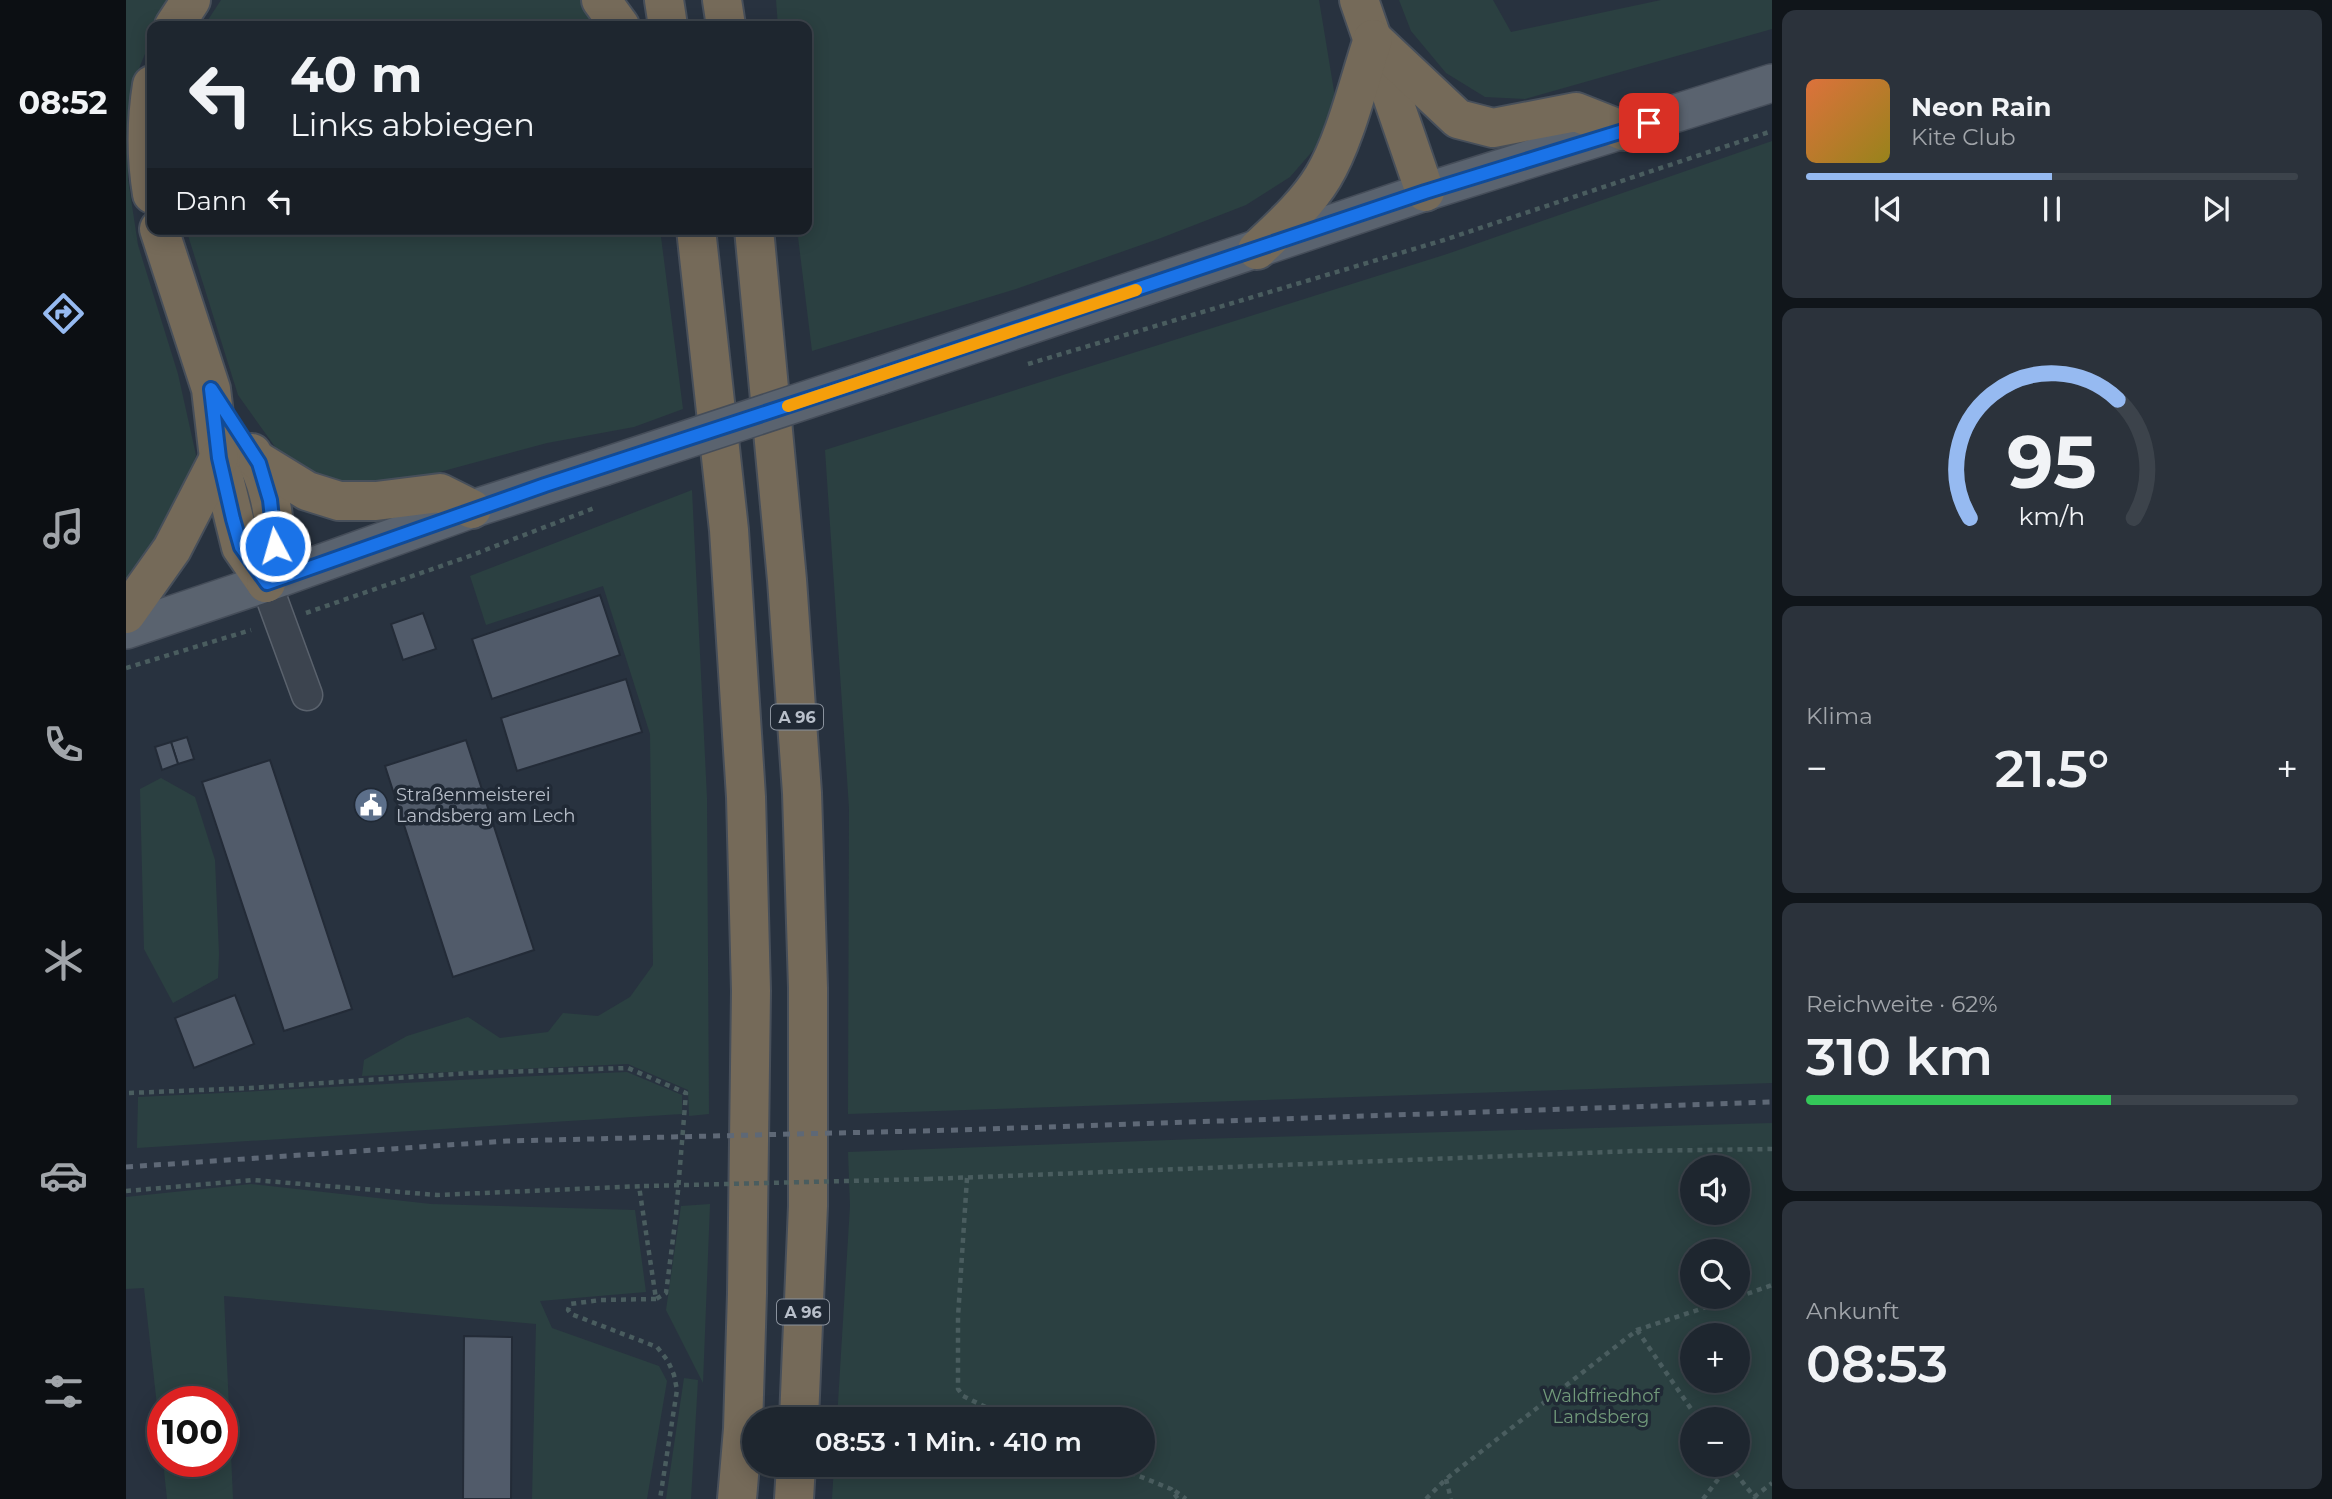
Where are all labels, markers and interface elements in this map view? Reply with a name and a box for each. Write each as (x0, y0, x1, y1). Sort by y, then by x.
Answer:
text: 40 m (290, 45, 422, 104)
icon: left (175, 49, 266, 140)
text: 08:52 (19, 83, 108, 122)
text: Neon Rain (1911, 91, 2052, 123)
pin (1619, 93, 1679, 153)
icon: arrive (1630, 104, 1668, 142)
text: Links abbiegen (290, 105, 535, 144)
text: Kite Club (1911, 123, 2016, 151)
icon: left (261, 182, 299, 220)
text: Dann (175, 185, 247, 217)
icon: previous (1869, 190, 1907, 228)
icon: pause (2033, 190, 2071, 228)
icon: next (2197, 190, 2235, 228)
icon: directions (39, 289, 88, 338)
text: 95 (2007, 418, 2097, 506)
text: km/h (2019, 500, 2085, 530)
icon: music (39, 504, 88, 553)
position arrow (238, 509, 312, 583)
text: Klima (1806, 702, 1873, 730)
road number: A 96 (771, 704, 823, 730)
icon: phone (39, 720, 88, 769)
text: 21.5° (1995, 737, 2109, 800)
text: − (1806, 745, 1828, 792)
text: + (2276, 745, 2298, 792)
place label: Straßenmeisterei Landsberg am Lech (396, 784, 575, 827)
public building icon: Straßenmeisterei Landsberg am Lech (352, 786, 390, 824)
icon: climate (39, 936, 88, 985)
text: Reichweite · 62% (1806, 990, 1998, 1018)
text: 310 km (1806, 1025, 1993, 1088)
icon: car (39, 1151, 88, 1200)
map controls (1680, 1155, 1750, 1477)
button: sound (1680, 1155, 1750, 1225)
button: search (1680, 1239, 1750, 1309)
text: Ankunft (1806, 1297, 1900, 1325)
road number: A 96 (777, 1300, 829, 1324)
button: + (1680, 1323, 1750, 1393)
text: 08:53 (1806, 1332, 1948, 1395)
icon: filters (39, 1367, 88, 1416)
park label: Waldfriedhof Landsberg (1542, 1385, 1661, 1428)
speed limit sign: 100 (147, 1386, 238, 1477)
button: − (1680, 1407, 1750, 1477)
text: 08:53 · 1 Min. · 410 m (815, 1426, 1082, 1458)

